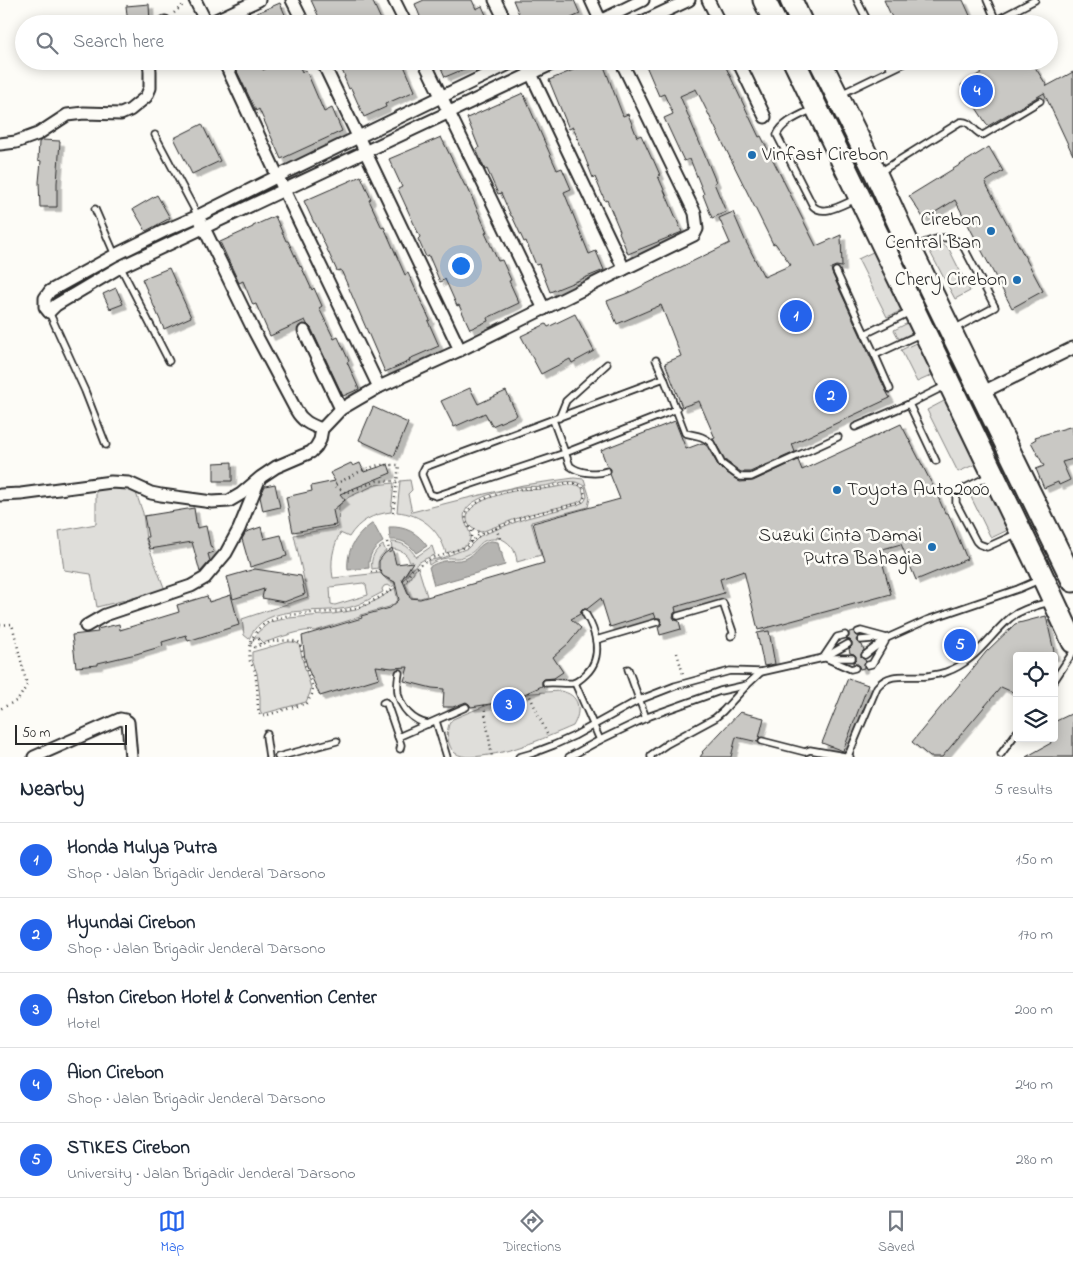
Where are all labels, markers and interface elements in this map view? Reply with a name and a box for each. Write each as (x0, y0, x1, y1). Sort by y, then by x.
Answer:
search box (15, 15, 1058, 70)
icon: search (33, 29, 61, 57)
text: Search here (73, 29, 164, 56)
pin: 4 (961, 72, 993, 110)
place label: Vinfast Cirebon (761, 141, 889, 170)
marker: Vinfast Cirebon (746, 149, 758, 161)
place label: Cirebon Central Ban (885, 206, 981, 258)
marker: Cirebon Central Ban (985, 225, 997, 237)
your location (448, 253, 474, 279)
place label: Chery Cirebon (895, 266, 1007, 295)
marker: Chery Cirebon (1011, 274, 1023, 286)
pin: 1 (780, 297, 812, 335)
pin: 2 (815, 377, 847, 415)
place label: Toyota Auto2000 (847, 476, 990, 505)
marker: Toyota Auto2000 (831, 484, 843, 496)
place label: Suzuki Cinta Damai Putra Bahagia (758, 522, 922, 575)
marker: Suzuki Cinta Damai Putra Bahagia (926, 541, 938, 553)
pin: 5 (944, 626, 976, 664)
map controls (1013, 652, 1058, 742)
button: locate (1013, 652, 1058, 697)
pin: 3 (493, 686, 525, 724)
button: layers (1013, 697, 1058, 742)
scale bar (15, 722, 128, 745)
text: 50 m (22, 723, 50, 744)
text: Nearby (20, 775, 84, 805)
text: 5 results (994, 778, 1053, 802)
text: Honda Mulya Putra (67, 835, 217, 862)
text: 1 (33, 848, 39, 872)
text: 150 m (1015, 848, 1053, 872)
text: Shop · Jalan Brigadir Jenderal Darsono (67, 862, 326, 886)
text: Hyundai Cirebon (67, 910, 195, 937)
text: 2 (32, 923, 40, 947)
text: 170 m (1018, 923, 1053, 947)
text: Shop · Jalan Brigadir Jenderal Darsono (67, 937, 326, 961)
text: Aston Cirebon Hotel & Convention Center (67, 985, 377, 1012)
text: 3 (33, 998, 39, 1022)
text: 200 m (1015, 998, 1053, 1022)
text: Hotel (67, 1012, 100, 1036)
text: Aion Cirebon (67, 1060, 164, 1087)
text: 4 (33, 1073, 39, 1097)
text: 240 m (1015, 1073, 1053, 1097)
text: Shop · Jalan Brigadir Jenderal Darsono (67, 1087, 326, 1111)
text: STIKES Cirebon (67, 1135, 190, 1162)
text: 5 (31, 1148, 41, 1172)
text: 280 m (1016, 1148, 1053, 1172)
text: University · Jalan Brigadir Jenderal Darsono (67, 1162, 356, 1186)
tab: Map (158, 1207, 186, 1258)
tab: Directions (503, 1207, 561, 1258)
tab: Saved (878, 1207, 915, 1258)

